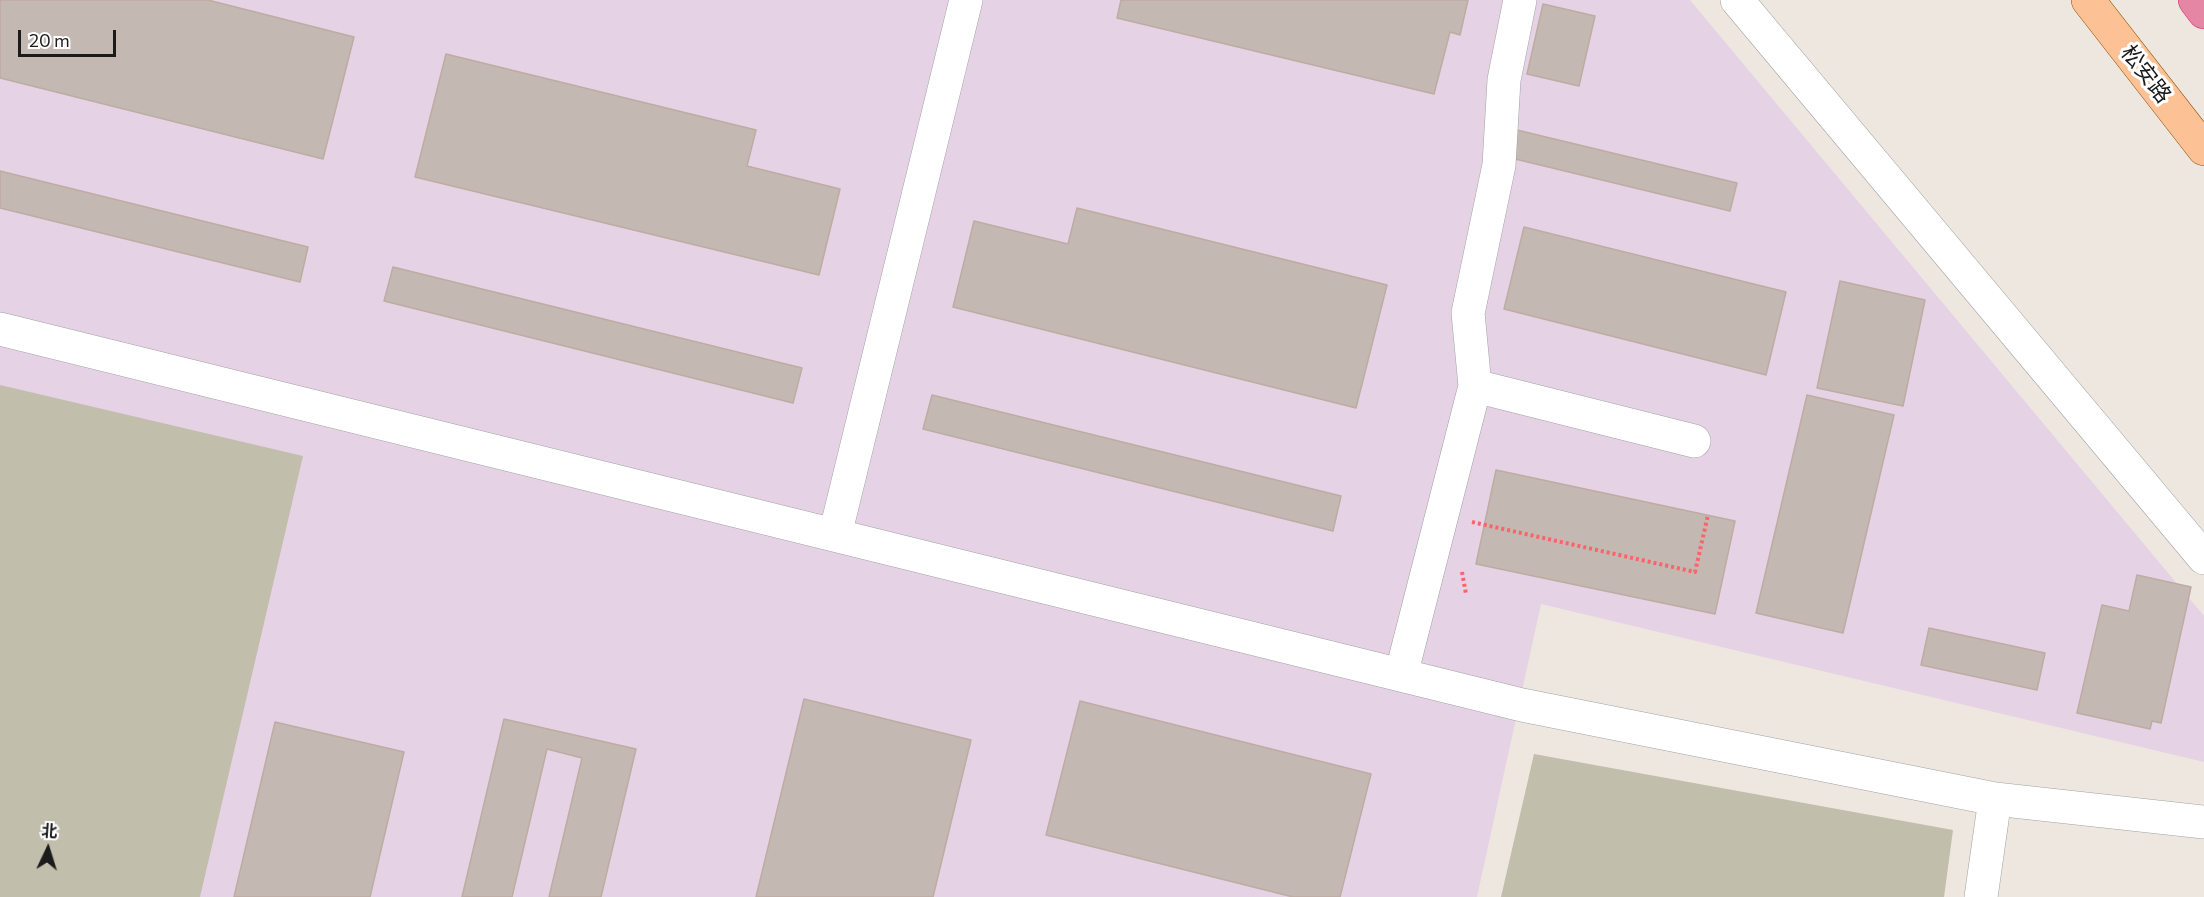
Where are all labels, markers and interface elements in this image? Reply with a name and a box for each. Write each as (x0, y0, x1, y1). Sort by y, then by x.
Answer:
scale bar (21, 18, 118, 56)
text: 20 m (29, 29, 70, 51)
street label: 松安路 (2115, 40, 2177, 108)
north arrow (18, 819, 78, 879)
text: 北 (41, 821, 58, 841)

